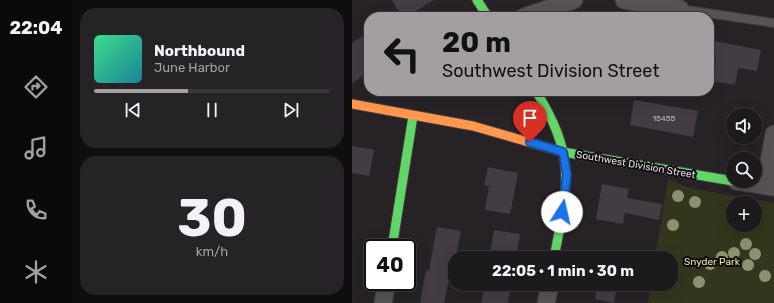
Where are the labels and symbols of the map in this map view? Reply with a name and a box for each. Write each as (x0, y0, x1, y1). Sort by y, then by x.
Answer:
pin (513, 101, 547, 142)
house number: 15455 (653, 114, 676, 123)
street label: Southwest Division Street (575, 149, 696, 181)
position arrow (541, 191, 583, 233)
speed limit sign: 40 (364, 239, 416, 291)
park label: Snyder Park (684, 256, 741, 268)

